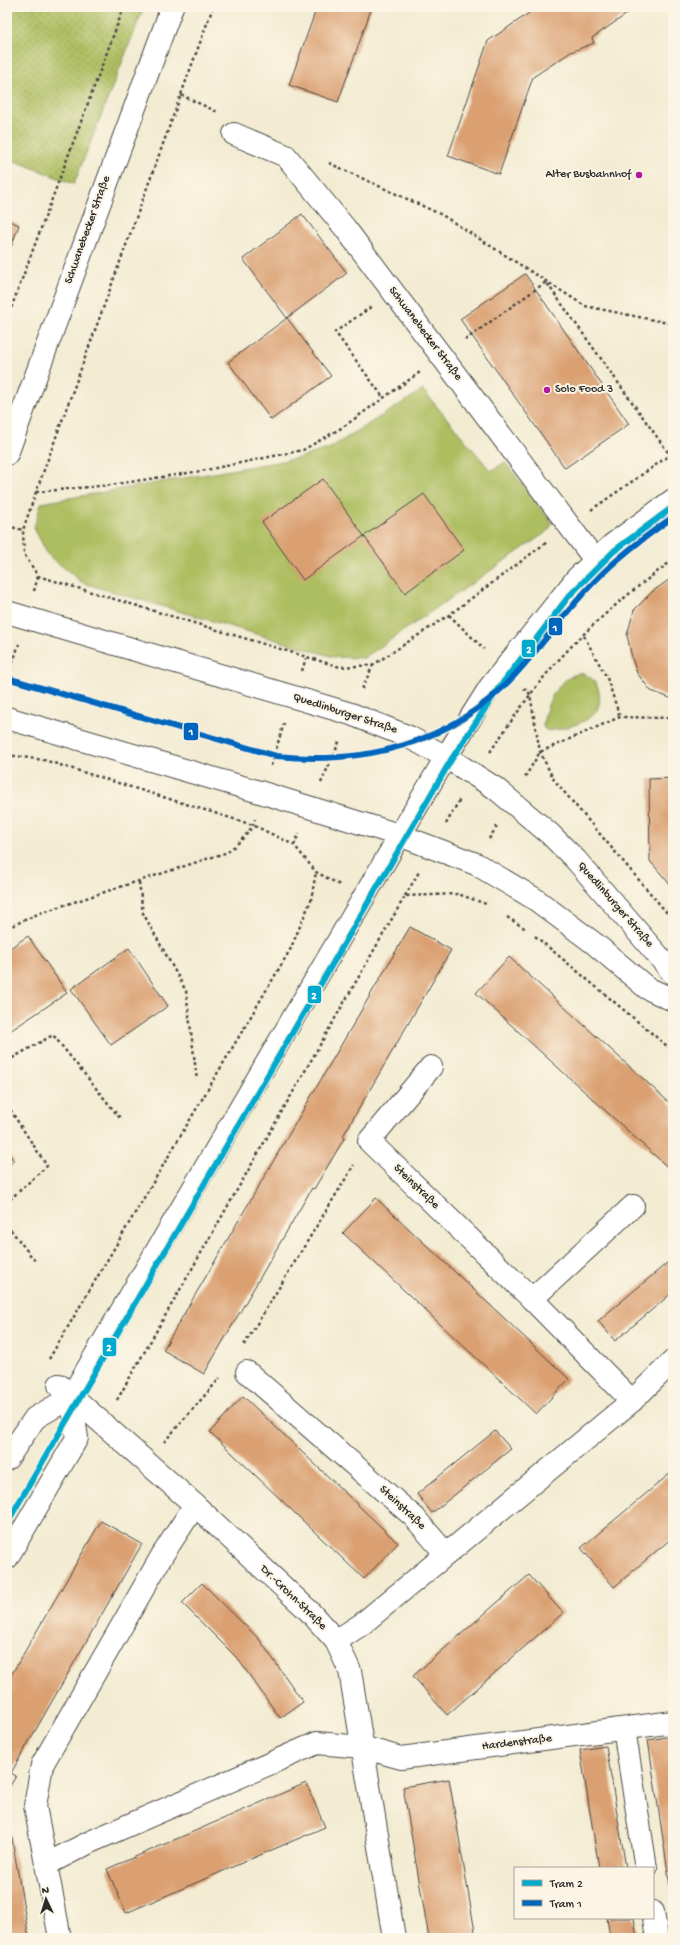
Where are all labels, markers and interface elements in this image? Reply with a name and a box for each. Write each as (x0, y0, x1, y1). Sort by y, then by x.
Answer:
place label: Alter Busbahnhof (545, 168, 632, 182)
marker: Alter Busbahnhof (634, 170, 644, 180)
street label: Schwanebecker Straße (62, 173, 114, 286)
street label: Schwanebecker Straße (385, 284, 465, 384)
place label: Solo Food 3 (555, 383, 613, 397)
marker: Solo Food 3 (542, 385, 552, 395)
line badge: 1 (548, 617, 563, 636)
text: 1 (552, 623, 557, 635)
line badge: 2 (521, 639, 536, 658)
text: 2 (526, 645, 532, 657)
street label: Quedlinburger Straße (291, 690, 400, 738)
line badge: 1 (183, 722, 199, 741)
text: 1 (188, 727, 193, 739)
street label: Quedlinburger Straße (574, 859, 657, 951)
line badge: 2 (307, 985, 322, 1004)
text: 2 (311, 991, 317, 1003)
street label: Steinstraße (390, 1162, 443, 1213)
line badge: 2 (102, 1337, 117, 1357)
text: 2 (106, 1343, 112, 1355)
street label: Steinstraße (376, 1483, 429, 1534)
street label: Dr.-Crohn-Straße (256, 1562, 330, 1634)
street label: Hardenstraße (481, 1732, 554, 1754)
legend (514, 1867, 654, 1919)
text: Tram 2 (549, 1878, 583, 1892)
north arrow (26, 1879, 66, 1919)
text: N (41, 1885, 49, 1897)
text: Tram 1 (549, 1898, 582, 1912)

